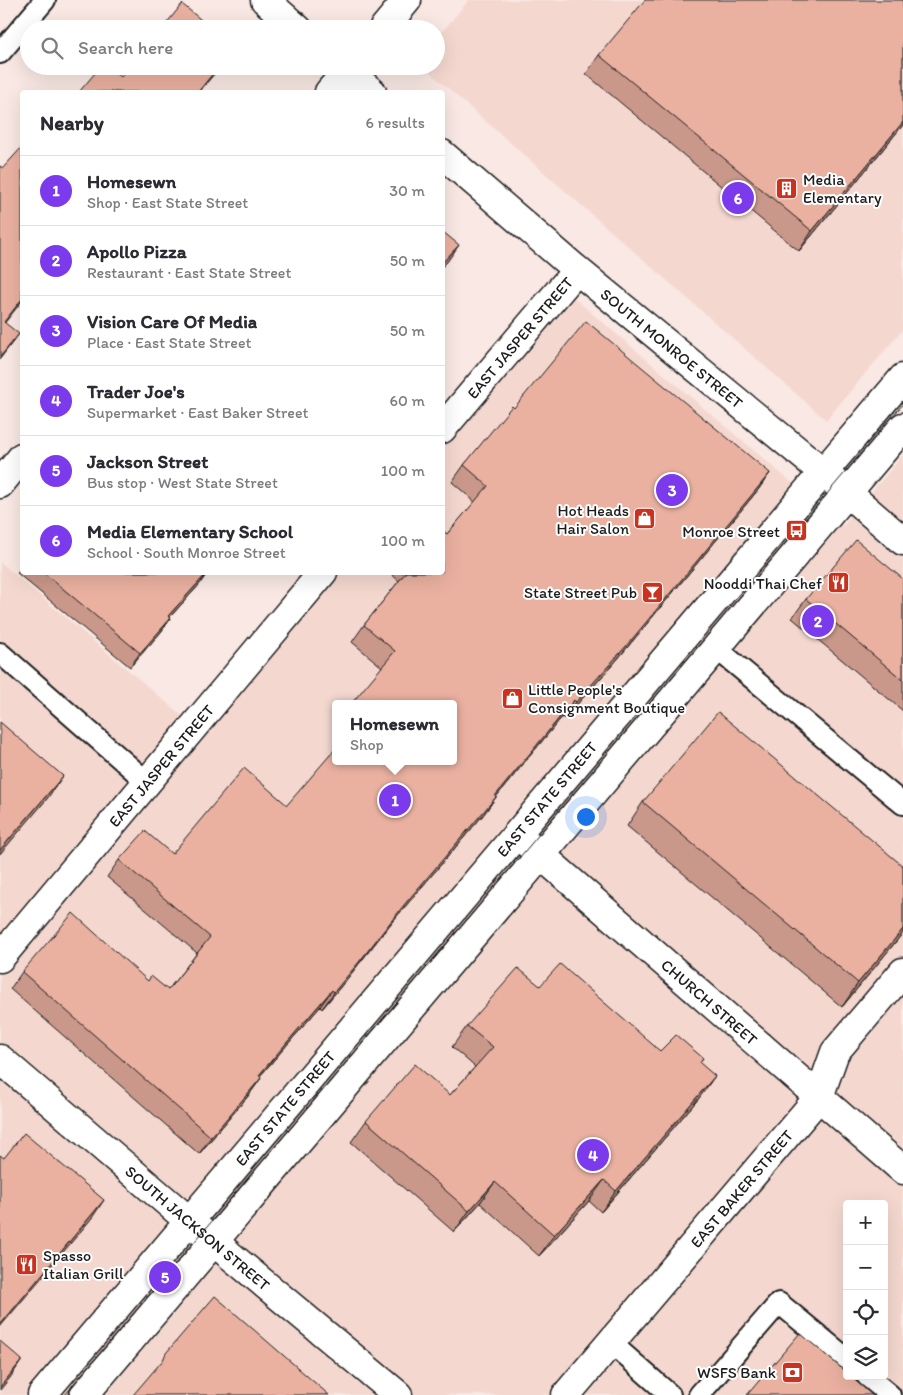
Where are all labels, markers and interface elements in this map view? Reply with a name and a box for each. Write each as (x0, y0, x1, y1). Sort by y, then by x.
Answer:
search box (20, 20, 445, 75)
icon: search (38, 34, 66, 62)
text: Search here (78, 36, 173, 59)
text: Nearby (40, 110, 104, 135)
text: 6 results (365, 113, 425, 132)
text: Homesewn (87, 170, 176, 193)
place label: Media Elementary (803, 170, 882, 207)
building icon: Media Elementary (775, 176, 799, 200)
pin: 6 (722, 179, 754, 217)
text: 1 (52, 181, 60, 200)
text: 30 m (389, 181, 425, 200)
text: Shop · East State Street (87, 193, 248, 212)
text: Apollo Pizza (87, 240, 187, 263)
text: 2 (52, 251, 60, 270)
text: 50 m (390, 251, 425, 270)
text: Restaurant · East State Street (87, 263, 291, 282)
street label: EAST JASPER STREET (463, 273, 577, 402)
street label: SOUTH MONROE STREET (597, 284, 747, 412)
text: Vision Care Of Media (87, 310, 257, 333)
text: 3 (52, 321, 60, 340)
text: 50 m (390, 321, 425, 340)
text: Place · East State Street (87, 333, 252, 352)
text: Trader Joe's (87, 380, 185, 403)
text: 4 (51, 391, 61, 410)
text: 60 m (390, 391, 425, 410)
text: Supermarket · East Baker Street (87, 403, 309, 422)
text: Jackson Street (87, 450, 208, 473)
text: 5 (52, 461, 60, 480)
text: 100 m (381, 461, 425, 480)
pin: 3 (656, 471, 688, 509)
text: Bus stop · West State Street (87, 473, 278, 492)
place label: Hot Heads Hair Salon (556, 501, 629, 538)
shop icon: Hot Heads Hair Salon (633, 507, 657, 531)
bus stop icon: Monroe Street (784, 519, 808, 543)
text: Media Elementary School (87, 520, 293, 543)
place label: Monroe Street (682, 522, 780, 541)
text: 6 (52, 531, 60, 550)
text: 100 m (381, 531, 425, 550)
text: School · South Monroe Street (87, 543, 286, 562)
restaurant icon: Nooddi Thai Chef (826, 571, 850, 595)
place label: Nooddi Thai Chef (704, 574, 822, 593)
bar icon: State Street Pub (641, 580, 665, 604)
place label: State Street Pub (524, 583, 637, 602)
pin: 2 (802, 602, 834, 640)
place label: Little People's Consignment Boutique (528, 680, 685, 717)
shop icon: Little People's Consignment Boutique (500, 686, 524, 710)
street label: EAST JASPER STREET (104, 700, 218, 831)
popup (332, 700, 457, 765)
text: Homesewn (350, 712, 439, 735)
text: Shop (350, 735, 384, 754)
street label: EAST STATE STREET (493, 737, 601, 860)
pin: 1 (379, 781, 411, 819)
your location (573, 804, 599, 830)
street label: CHURCH STREET (658, 955, 762, 1049)
street label: EAST STATE STREET (231, 1047, 339, 1170)
street label: EAST BAKER STREET (686, 1126, 797, 1251)
pin: 4 (577, 1136, 609, 1174)
street label: SOUTH JACKSON STREET (122, 1161, 274, 1294)
map controls (843, 1200, 888, 1380)
button: + (843, 1200, 888, 1245)
button: − (843, 1245, 888, 1290)
place label: Spasso Italian Grill (43, 1246, 124, 1283)
restaurant icon: Spasso Italian Grill (15, 1252, 39, 1276)
pin: 5 (149, 1258, 181, 1296)
button: locate (843, 1290, 888, 1335)
button: layers (843, 1335, 888, 1380)
bank icon: WSFS Bank (780, 1360, 804, 1384)
place label: WSFS Bank (697, 1363, 776, 1382)

